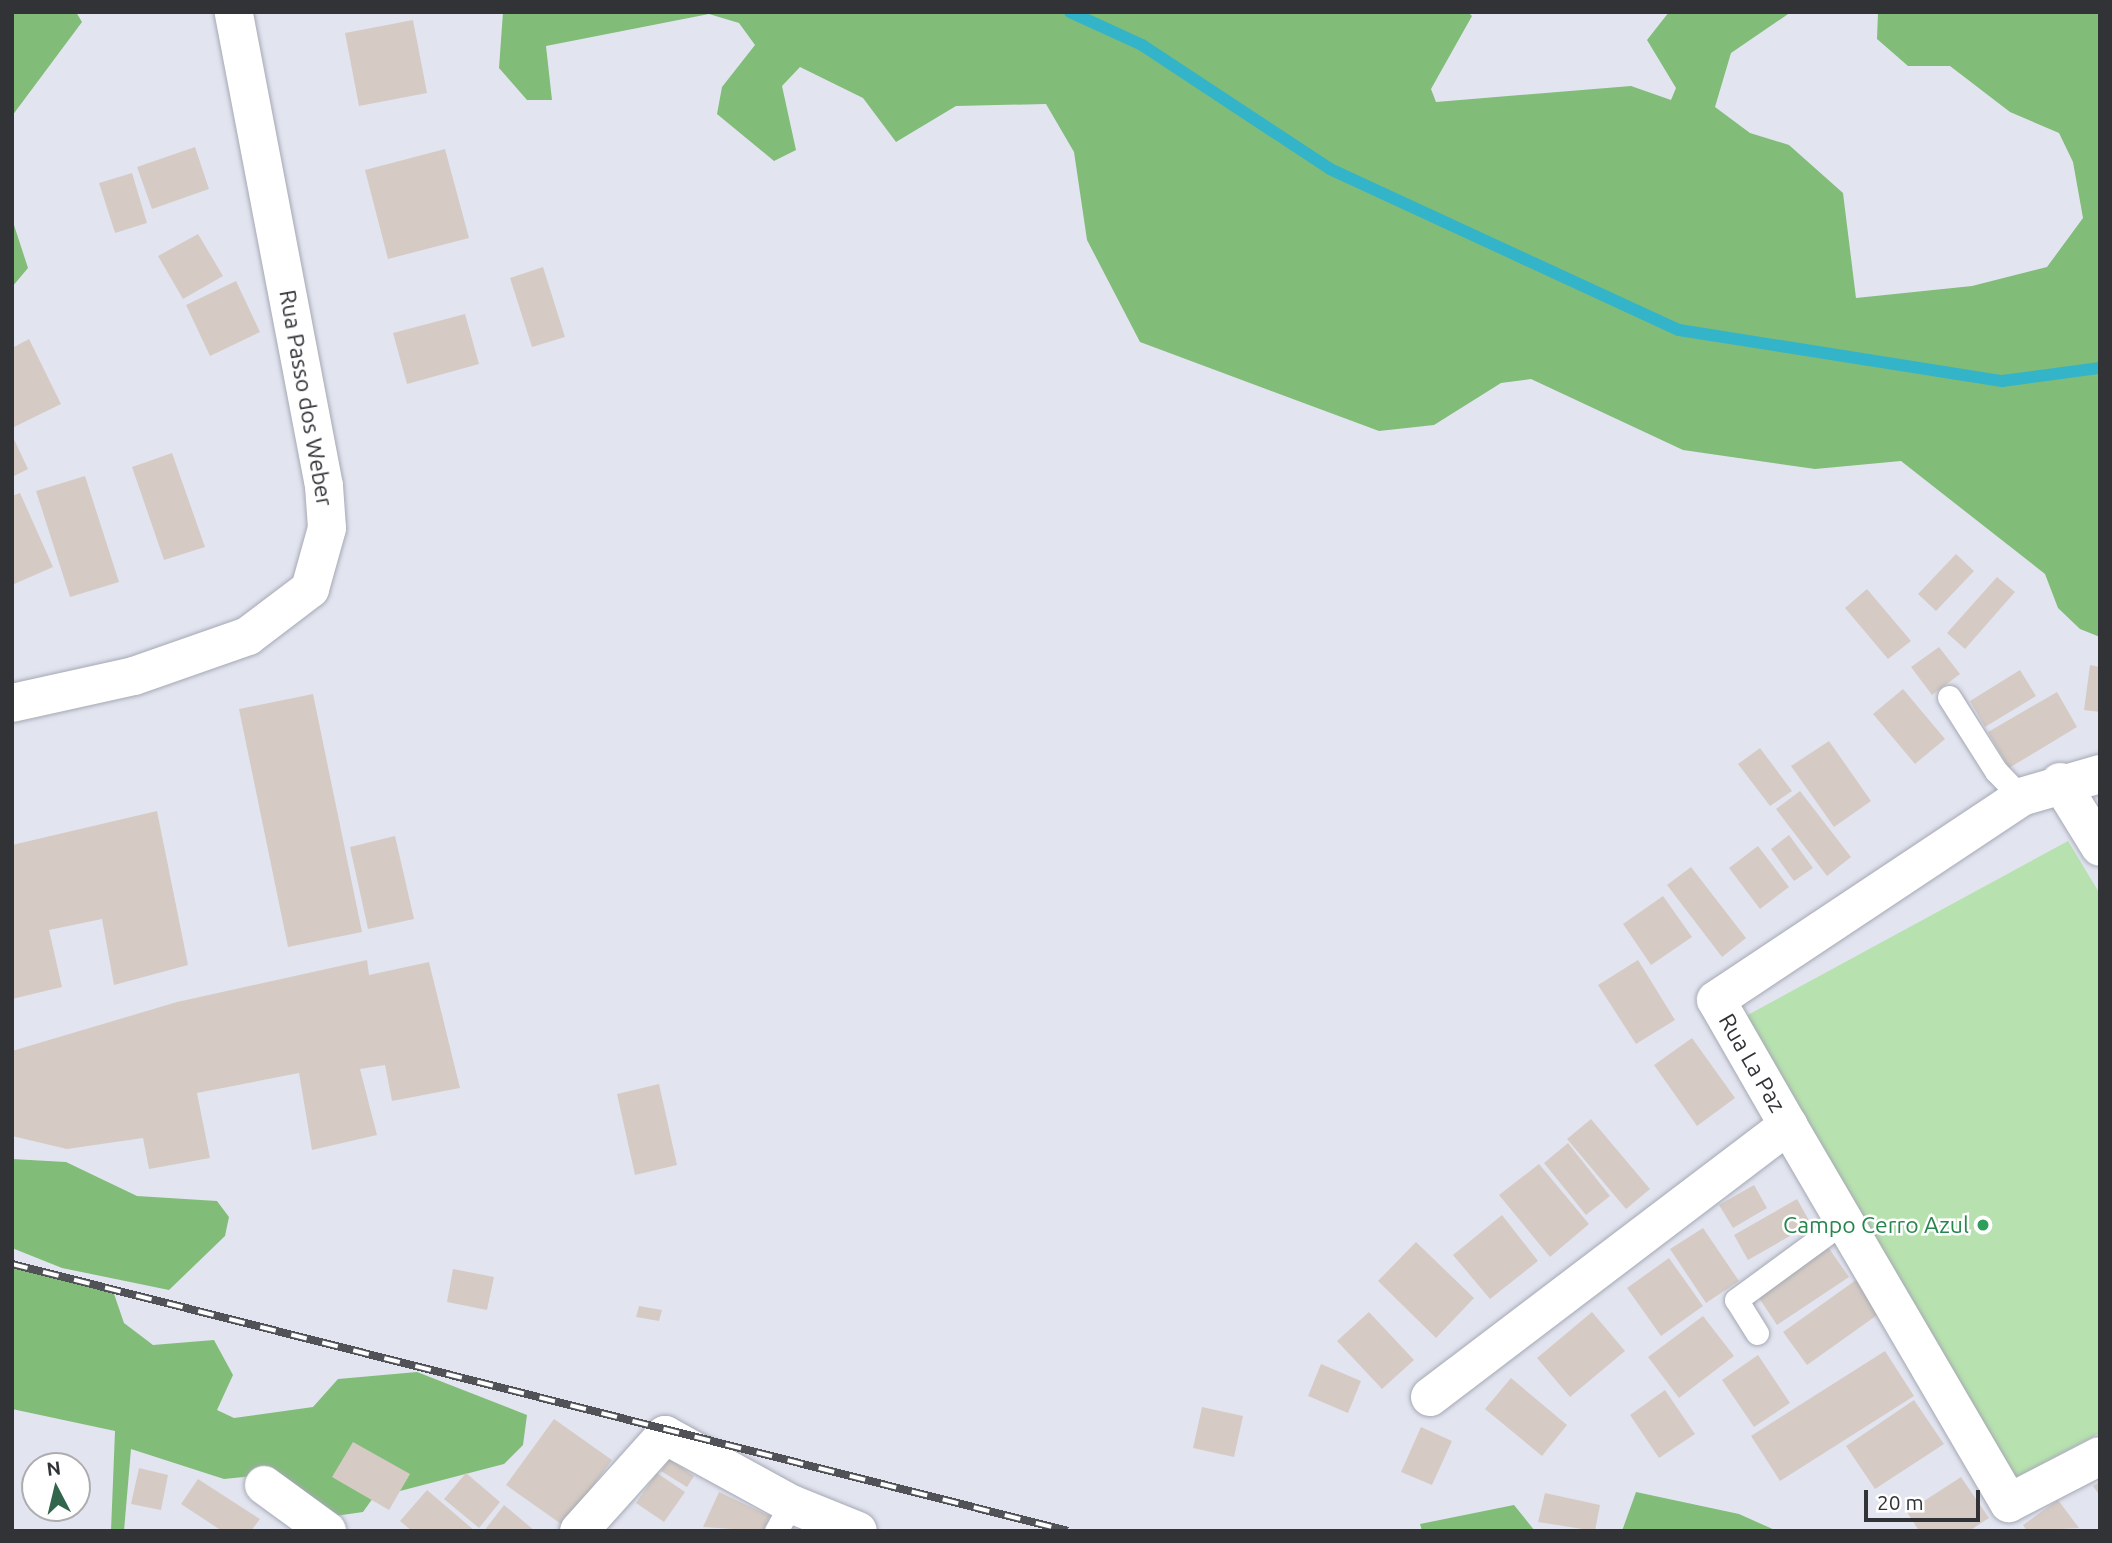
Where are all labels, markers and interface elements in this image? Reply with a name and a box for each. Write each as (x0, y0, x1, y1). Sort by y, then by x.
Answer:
street label: Rua Passo dos Weber (273, 288, 339, 508)
street label: Rua La Paz (1713, 1009, 1791, 1117)
place label: Campo Cerro Azul (1783, 1211, 1969, 1239)
marker: Campo Cerro Azul (1975, 1217, 1991, 1233)
north arrow (21, 1452, 91, 1522)
text: N (45, 1456, 62, 1480)
scale bar (1867, 1476, 1982, 1520)
text: 20 m (1877, 1490, 1924, 1514)

